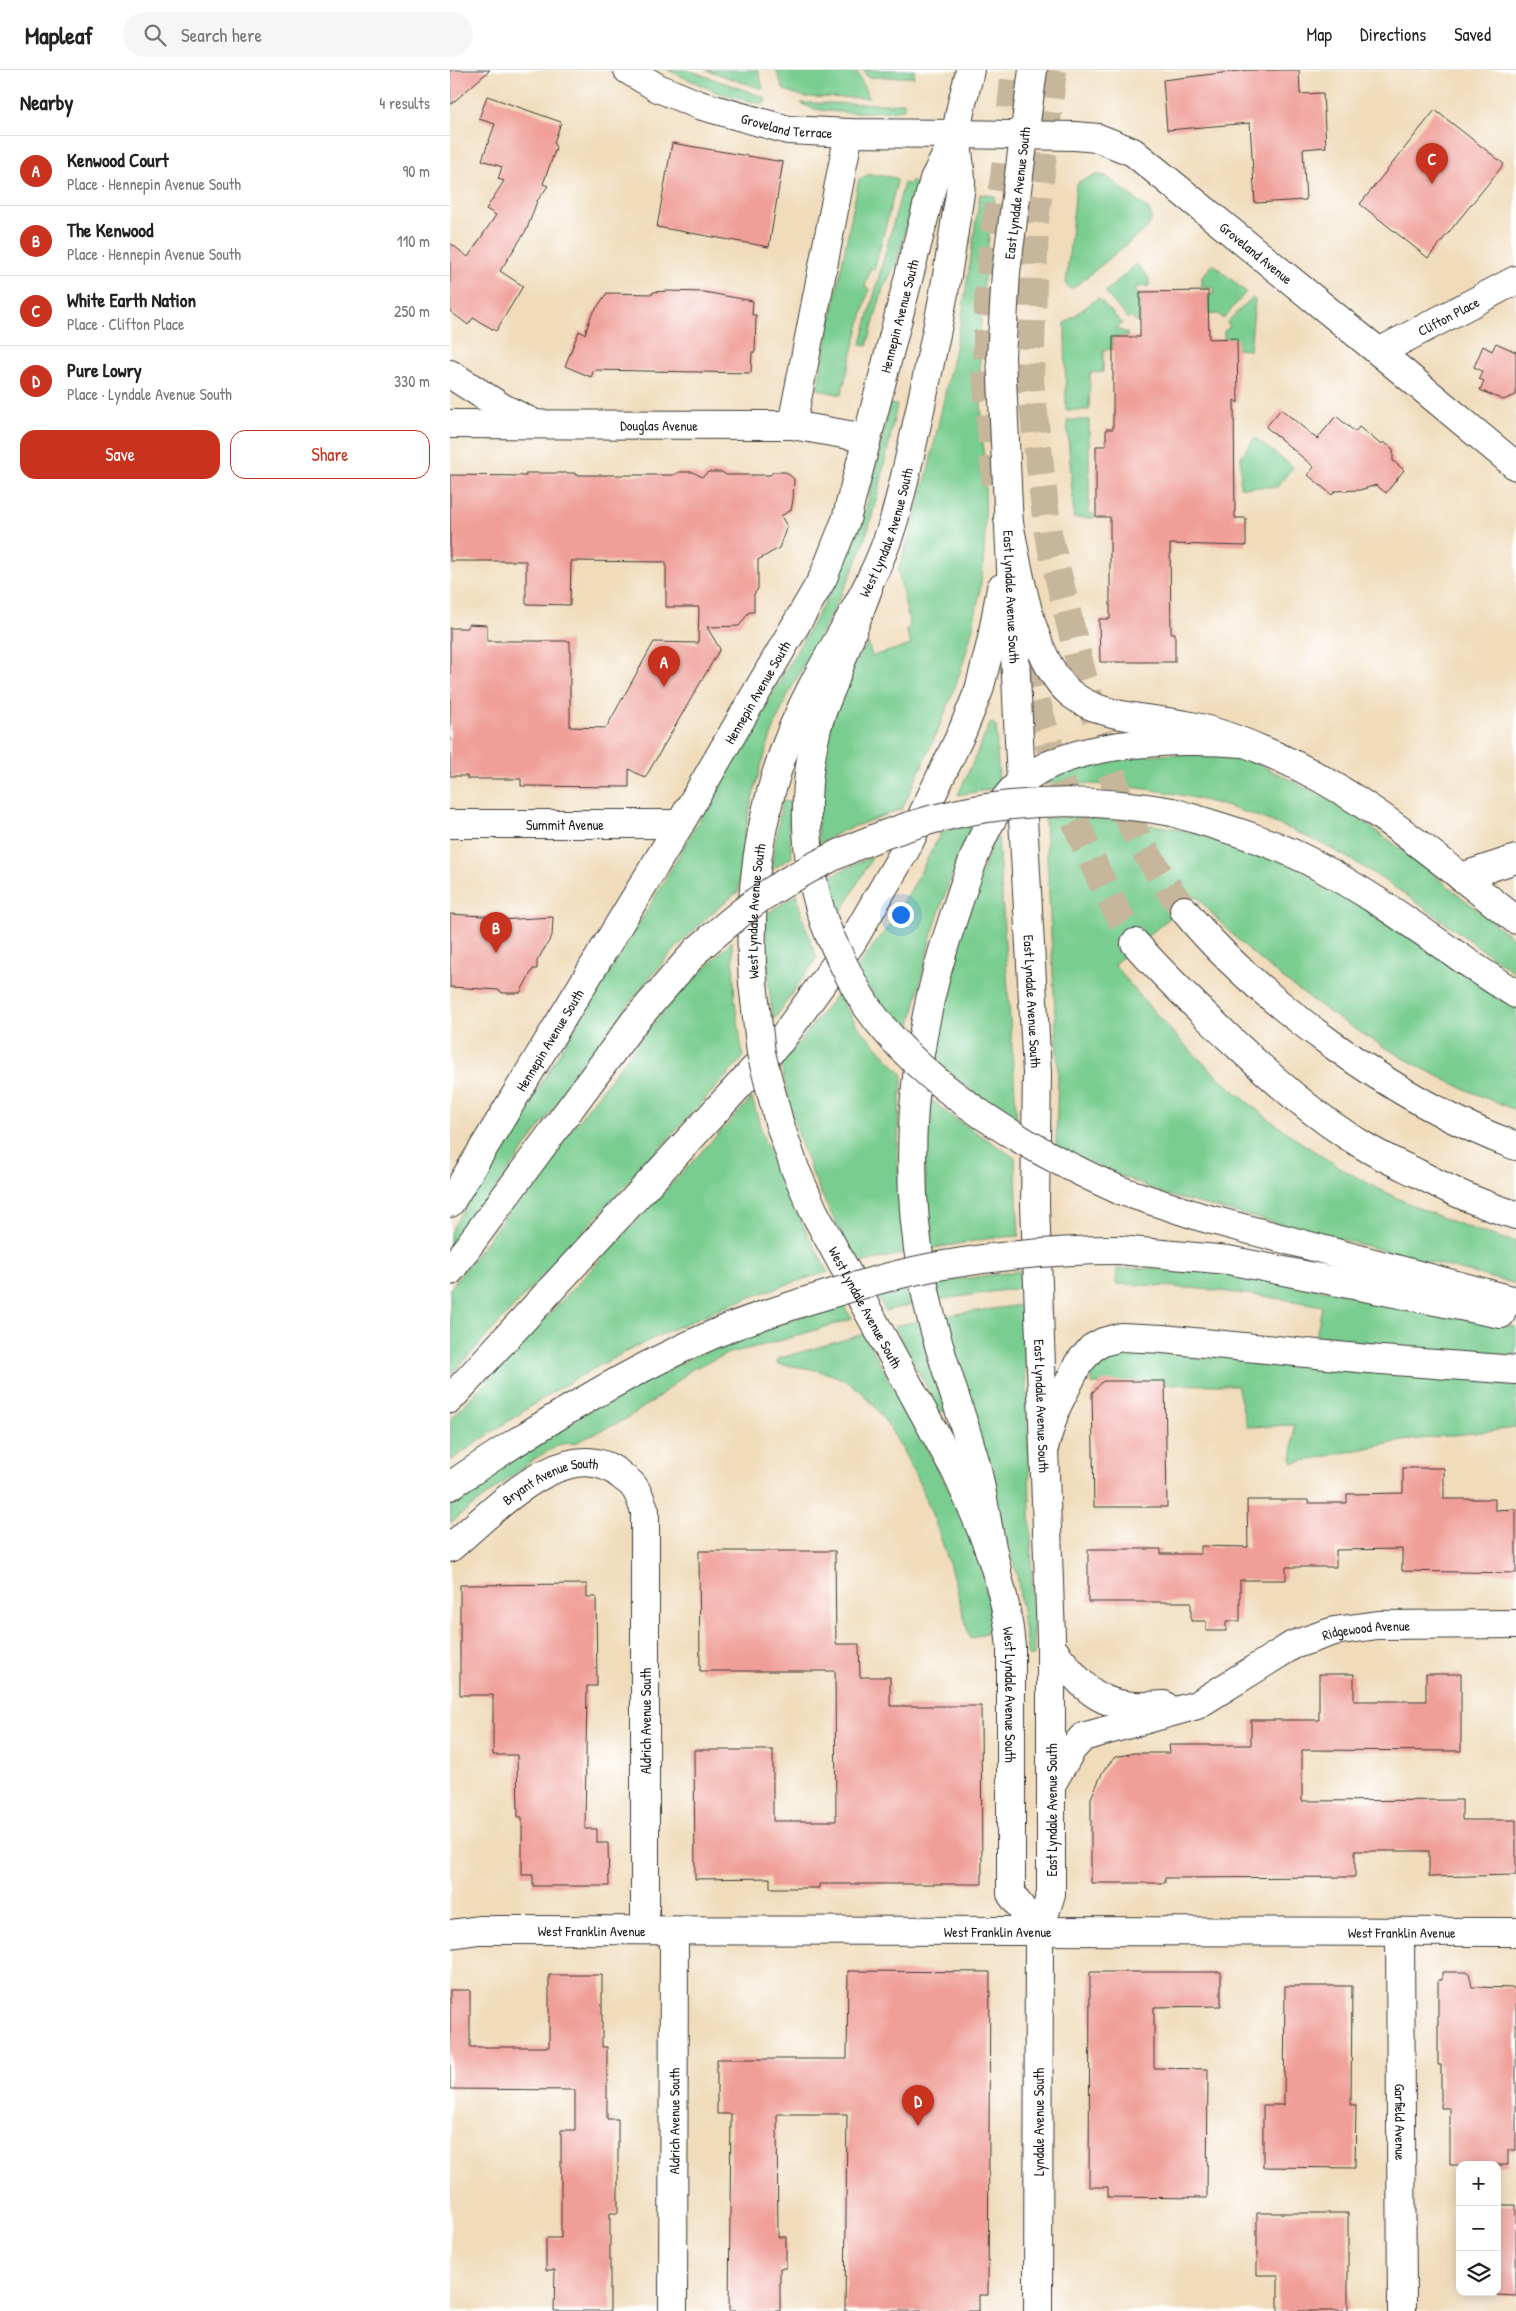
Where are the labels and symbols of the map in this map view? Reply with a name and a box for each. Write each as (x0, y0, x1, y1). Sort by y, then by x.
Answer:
street label: Groveland Terrace (739, 108, 833, 142)
street label: East Lyndale Avenue South (999, 126, 1036, 260)
pin: C (1416, 143, 1448, 184)
street label: Groveland Avenue (1216, 217, 1297, 288)
street label: Hennepin Avenue South (875, 257, 922, 375)
street label: Clifton Place (1414, 292, 1482, 340)
street label: Douglas Avenue (620, 415, 698, 435)
street label: West Lyndale Avenue South (854, 466, 917, 600)
street label: East Lyndale Avenue South (1000, 530, 1025, 664)
street label: Hennepin Avenue South (719, 637, 794, 747)
pin: A (648, 646, 680, 687)
street label: Summit Avenue (526, 815, 604, 834)
street label: West Lyndale Avenue South (742, 842, 769, 979)
your location (888, 902, 914, 928)
pin: B (480, 912, 512, 953)
street label: East Lyndale Avenue South (1020, 934, 1046, 1068)
street label: Hennepin Avenue South (511, 985, 587, 1094)
street label: West Lyndale Avenue South (825, 1243, 907, 1371)
street label: East Lyndale Avenue South (1031, 1339, 1054, 1473)
street label: Bryant Avenue South (498, 1453, 601, 1509)
street label: Ridgewood Avenue (1319, 1615, 1411, 1644)
street label: West Lyndale Avenue South (999, 1626, 1021, 1763)
street label: Aldrich Avenue South (636, 1668, 655, 1774)
street label: East Lyndale Avenue South (1042, 1743, 1062, 1877)
street label: West Franklin Avenue (538, 1921, 646, 1940)
street label: West Franklin Avenue (944, 1921, 1052, 1941)
street label: West Franklin Avenue (1348, 1922, 1456, 1941)
street label: Aldrich Avenue South (664, 2068, 683, 2174)
street label: Lyndale Avenue South (1029, 2068, 1049, 2176)
street label: Garfield Avenue (1391, 2084, 1411, 2161)
pin: D (902, 2085, 934, 2126)

